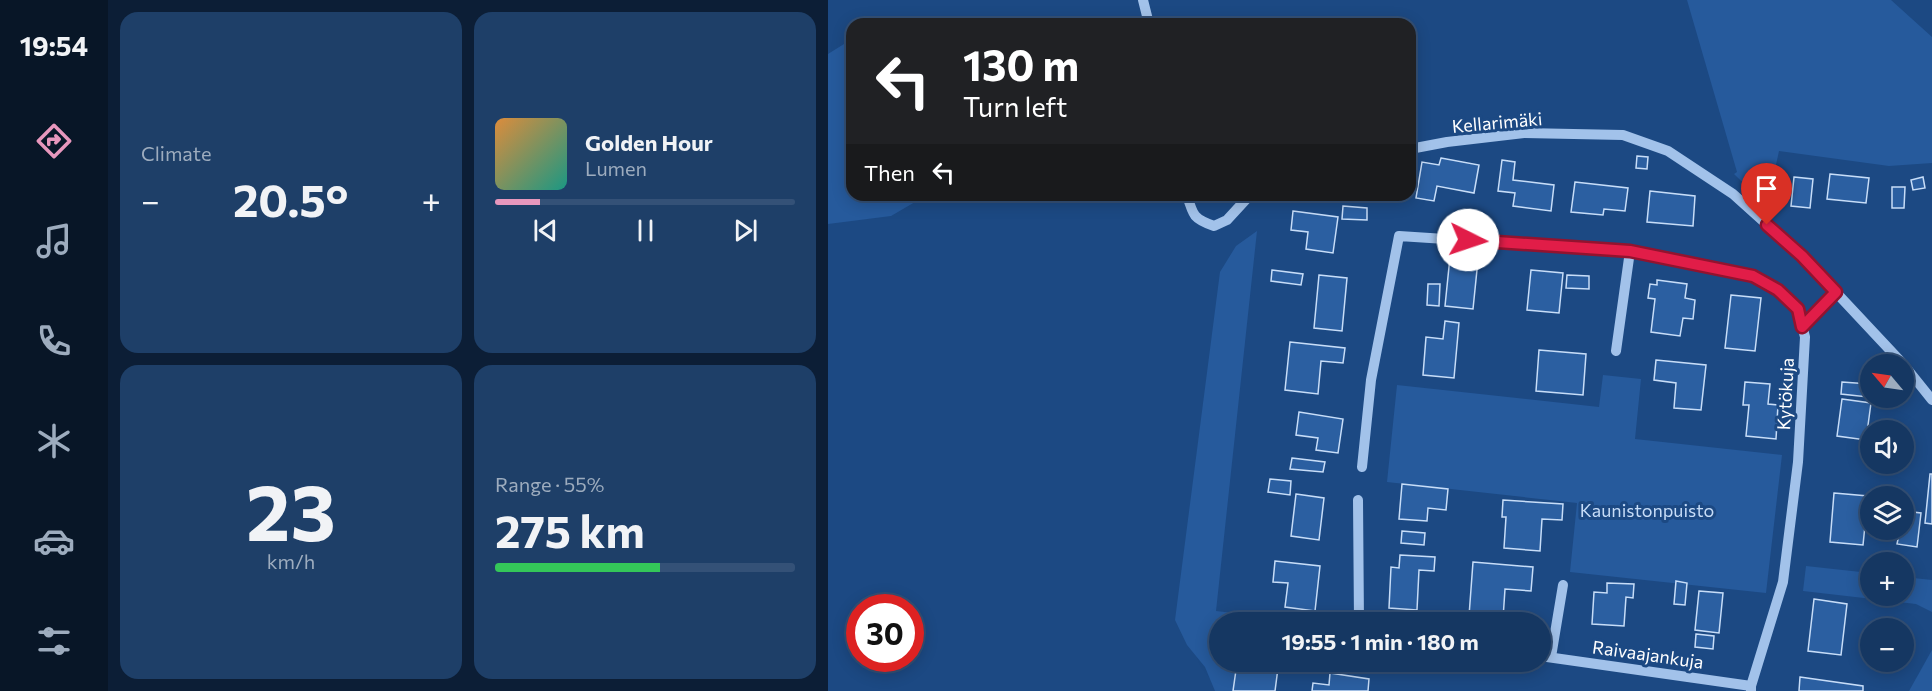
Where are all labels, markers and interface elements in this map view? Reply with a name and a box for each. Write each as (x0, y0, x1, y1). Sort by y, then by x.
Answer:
text: 19:54 (20, 29, 88, 62)
text: 130 m (963, 38, 1079, 90)
icon: left (864, 42, 942, 120)
text: Turn left (963, 90, 1067, 123)
street label: Kellarimäki (1451, 107, 1543, 137)
icon: directions (33, 120, 75, 162)
text: Golden Hour (585, 129, 713, 156)
text: Climate (141, 141, 211, 165)
text: Lumen (585, 156, 647, 180)
icon: left (927, 156, 960, 189)
text: Then (864, 159, 915, 186)
pin (1741, 163, 1792, 225)
text: 20.5° (233, 171, 348, 226)
icon: arrive (1750, 172, 1783, 205)
text: − (141, 179, 160, 220)
text: + (422, 179, 441, 220)
position arrow (1436, 208, 1500, 272)
icon: previous (529, 214, 562, 247)
icon: pause (629, 214, 662, 247)
icon: next (729, 214, 762, 247)
icon: music (33, 220, 75, 262)
icon: phone (33, 320, 75, 362)
north arrow (1860, 354, 1914, 408)
map controls (1860, 354, 1914, 672)
street label: Kytökuja (1772, 357, 1798, 431)
icon: climate (33, 420, 75, 462)
button: sound (1860, 420, 1914, 474)
text: 23 (246, 462, 336, 557)
text: Range · 55% (495, 472, 604, 496)
button: layers (1860, 486, 1914, 540)
park label: Kaunistonpuisto (1580, 499, 1714, 521)
text: 275 km (495, 502, 645, 557)
icon: car (33, 520, 75, 562)
text: km/h (267, 549, 315, 573)
button: + (1860, 552, 1914, 606)
speed limit sign: 30 (846, 594, 924, 672)
button: − (1860, 618, 1914, 672)
icon: filters (33, 620, 75, 662)
text: 19:55 · 1 min · 180 m (1281, 628, 1479, 655)
street label: Raivaajankuja (1591, 635, 1705, 673)

